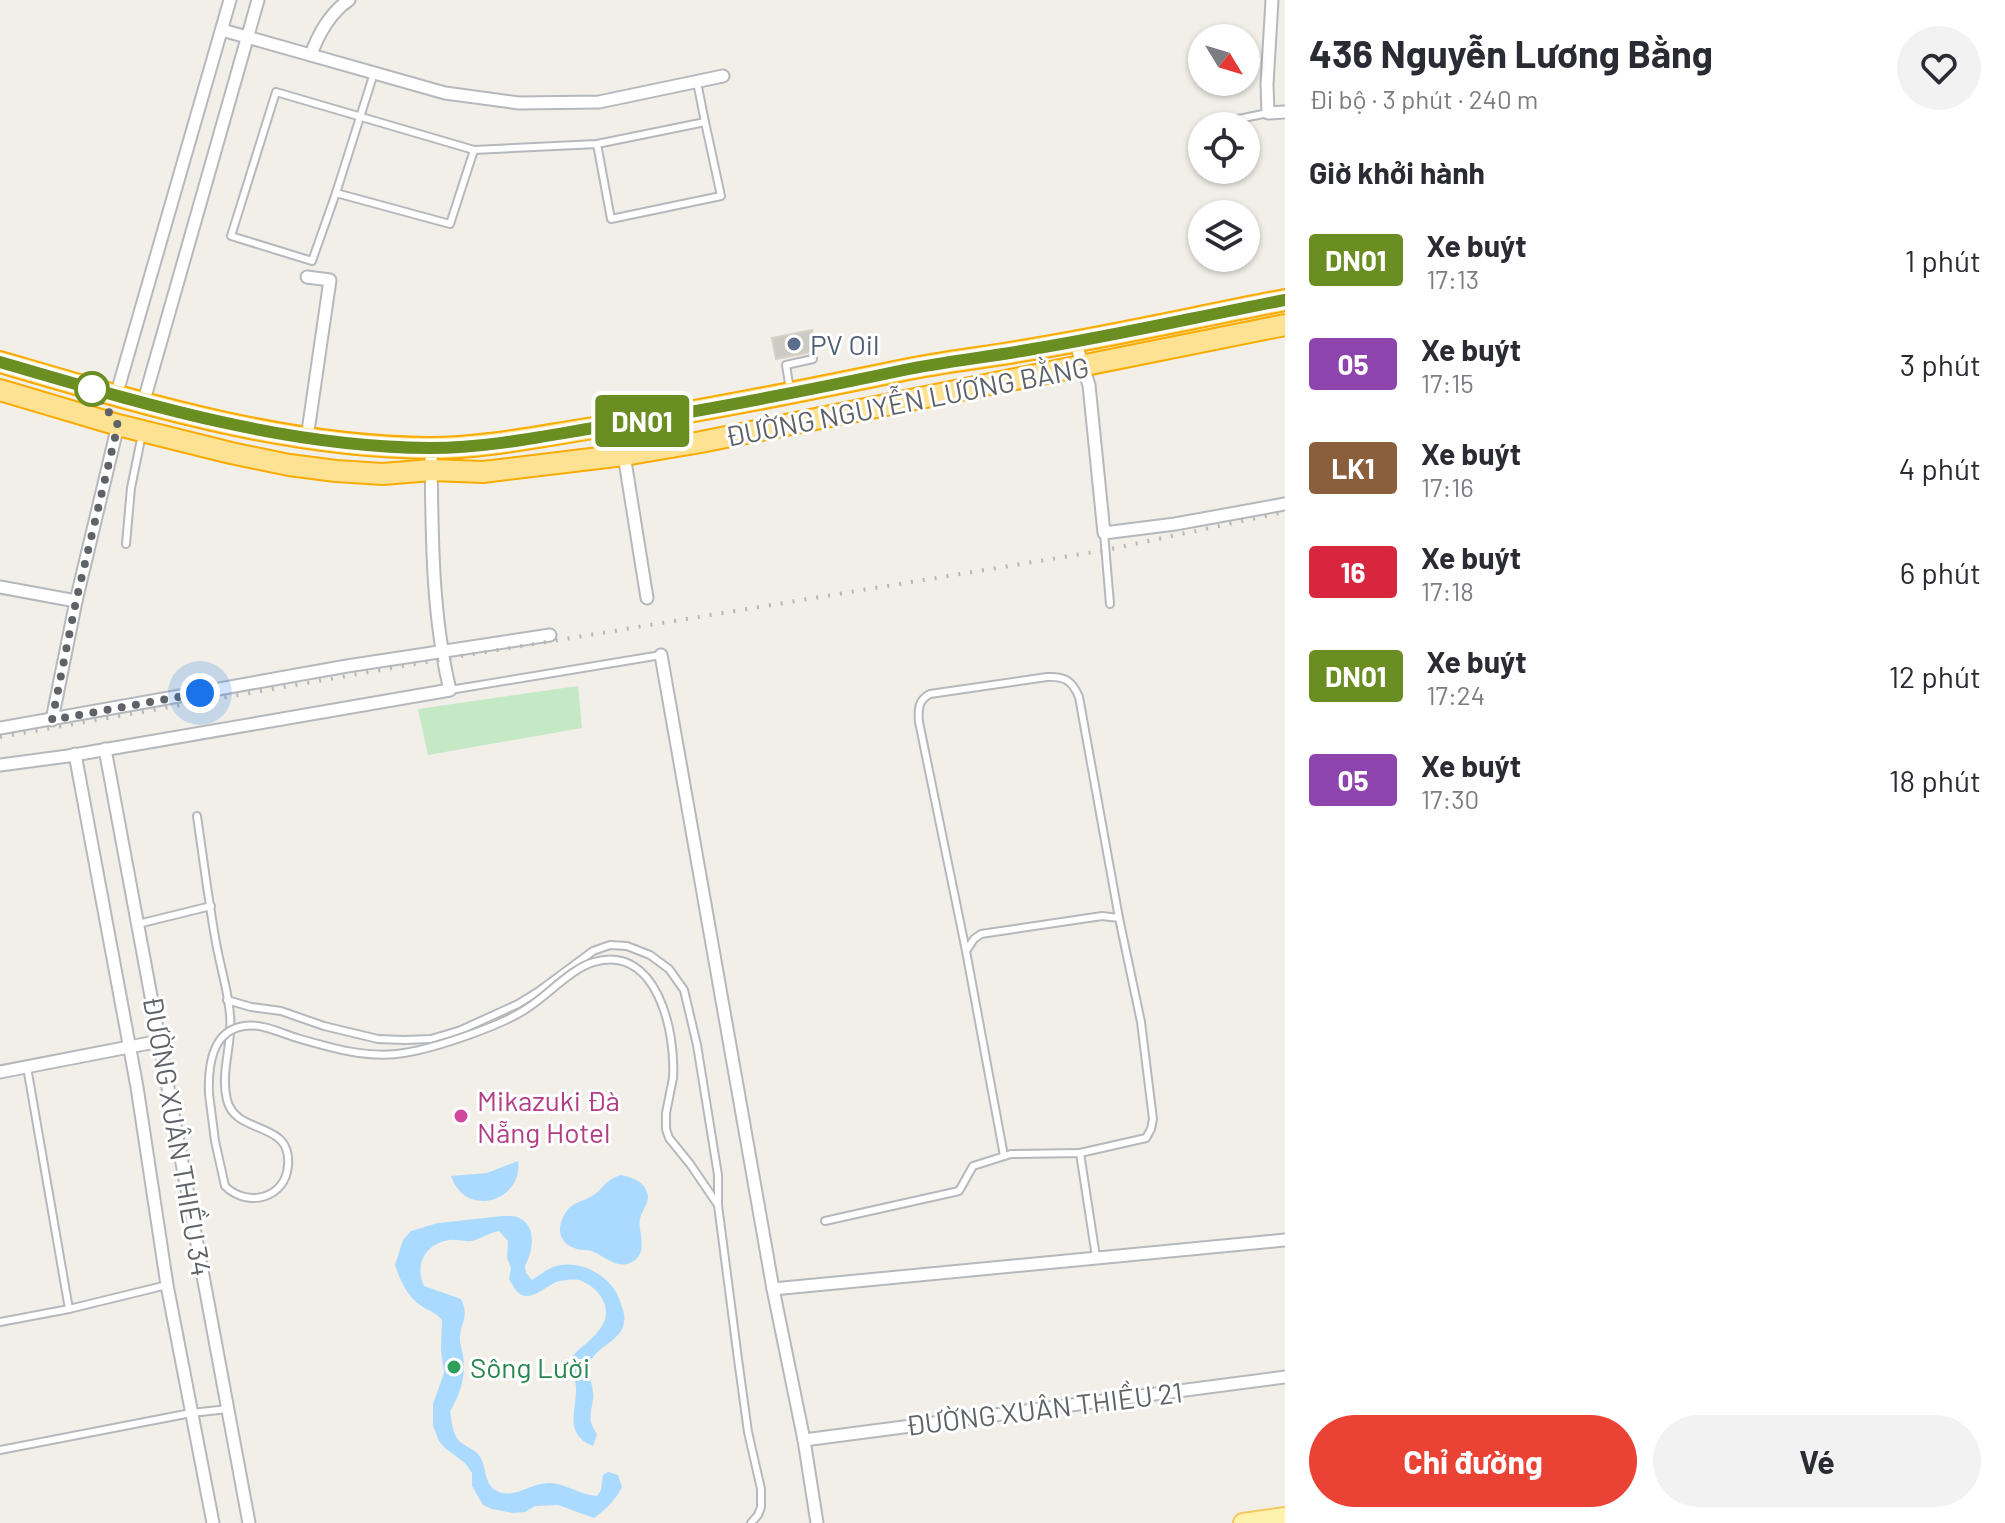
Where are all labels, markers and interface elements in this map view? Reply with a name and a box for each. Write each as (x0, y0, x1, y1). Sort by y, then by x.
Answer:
north arrow (1188, 24, 1260, 96)
map controls (1188, 24, 1260, 272)
button: heart (1897, 26, 1981, 110)
text: 436 Nguyễn Lương Bằng (1309, 30, 1713, 76)
text: Đi bộ · 3 phút · 240 m (1309, 83, 1538, 114)
button: locate (1188, 112, 1260, 184)
text: Giờ khởi hành (1309, 154, 1485, 190)
button: layers (1188, 200, 1260, 272)
text: Xe buýt (1427, 227, 1527, 263)
text: 1 phút (1905, 242, 1981, 278)
text: DN01 (1325, 243, 1387, 277)
text: 17:13 (1427, 263, 1479, 294)
place label: PV Oil (810, 327, 879, 361)
text: Xe buýt (1421, 331, 1521, 367)
marker: PV Oil (785, 335, 803, 353)
text: 3 phút (1900, 346, 1981, 382)
text: 05 (1337, 347, 1369, 381)
street label: ĐƯỜNG NGUYỄN LƯƠNG BẰNG (722, 348, 1092, 453)
text: 17:15 (1421, 367, 1474, 398)
unlabelled marker (75, 372, 109, 406)
line badge: DN01 (586, 395, 698, 447)
text: DN01 (611, 404, 673, 438)
text: Xe buýt (1421, 435, 1521, 471)
text: 4 phút (1899, 450, 1981, 486)
text: LK1 (1331, 451, 1375, 485)
text: 17:16 (1421, 471, 1474, 502)
text: Xe buýt (1421, 539, 1521, 575)
text: 6 phút (1900, 554, 1981, 590)
text: 16 (1341, 555, 1365, 589)
text: 17:18 (1421, 575, 1474, 606)
text: Xe buýt (1427, 643, 1527, 679)
text: 12 phút (1889, 658, 1981, 694)
text: DN01 (1325, 659, 1387, 693)
your location (180, 673, 220, 713)
text: 17:24 (1427, 679, 1485, 710)
text: Xe buýt (1421, 747, 1521, 783)
text: 18 phút (1889, 762, 1981, 798)
text: 05 (1337, 763, 1369, 797)
text: 17:30 (1421, 783, 1479, 814)
street label: ĐƯỜNG XUÂN THIỀU 34 (137, 993, 219, 1279)
place label: Mikazuki Đà Nẵng Hotel (477, 1083, 620, 1149)
marker: Mikazuki Đà Nẵng Hotel (452, 1107, 470, 1125)
place label: Sông Lười (470, 1350, 590, 1384)
marker: Sông Lười (445, 1358, 463, 1376)
street label: ĐƯỜNG XUÂN THIỀU 21 (904, 1374, 1184, 1442)
button: Chỉ đường (1309, 1415, 1637, 1507)
button: Vé (1653, 1415, 1981, 1507)

